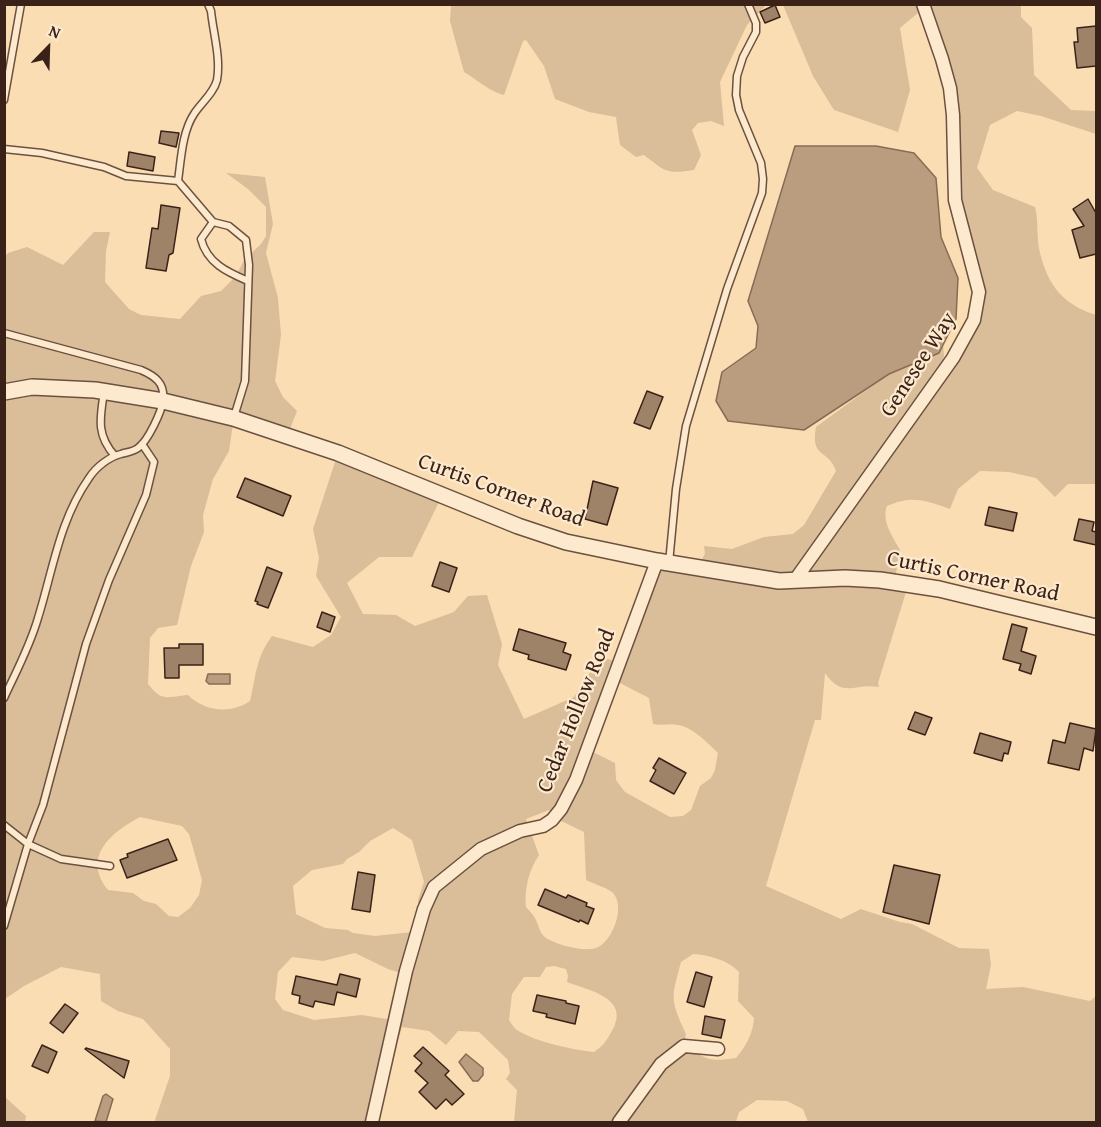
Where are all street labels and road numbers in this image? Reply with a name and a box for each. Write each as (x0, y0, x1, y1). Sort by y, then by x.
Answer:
street label: Genesee Way (875, 308, 963, 422)
street label: Curtis Corner Road (414, 449, 588, 533)
street label: Curtis Corner Road (885, 546, 1061, 608)
street label: Cedar Hollow Road (532, 625, 622, 797)

